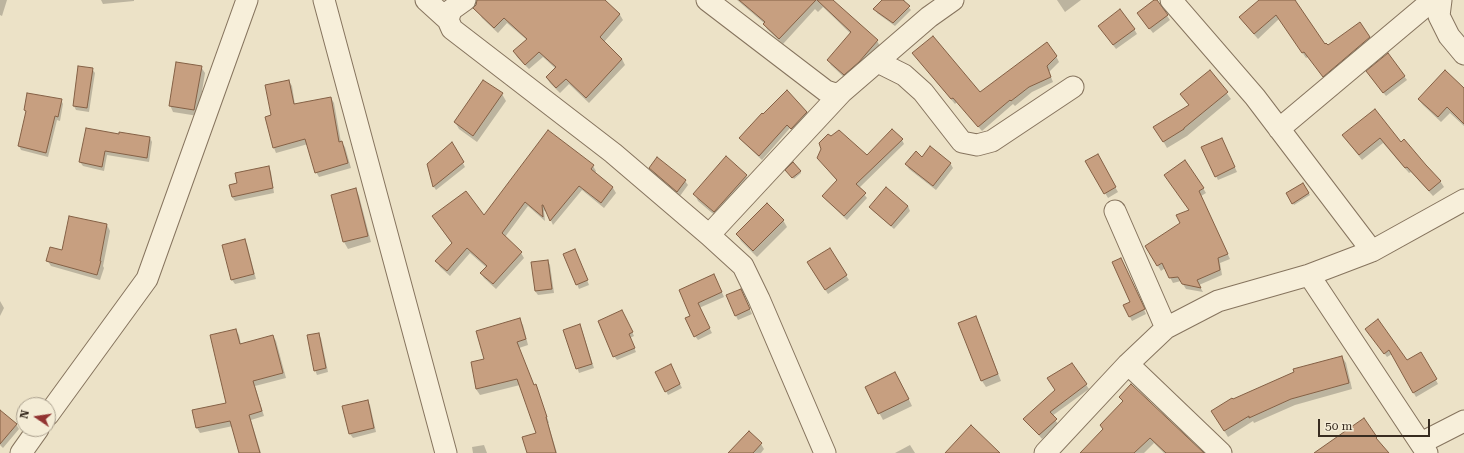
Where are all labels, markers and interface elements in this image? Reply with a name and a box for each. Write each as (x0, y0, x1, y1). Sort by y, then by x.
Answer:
north arrow (16, 397, 56, 437)
text: N (18, 409, 32, 420)
scale bar (1320, 411, 1432, 437)
text: 50 m (1325, 419, 1352, 433)

